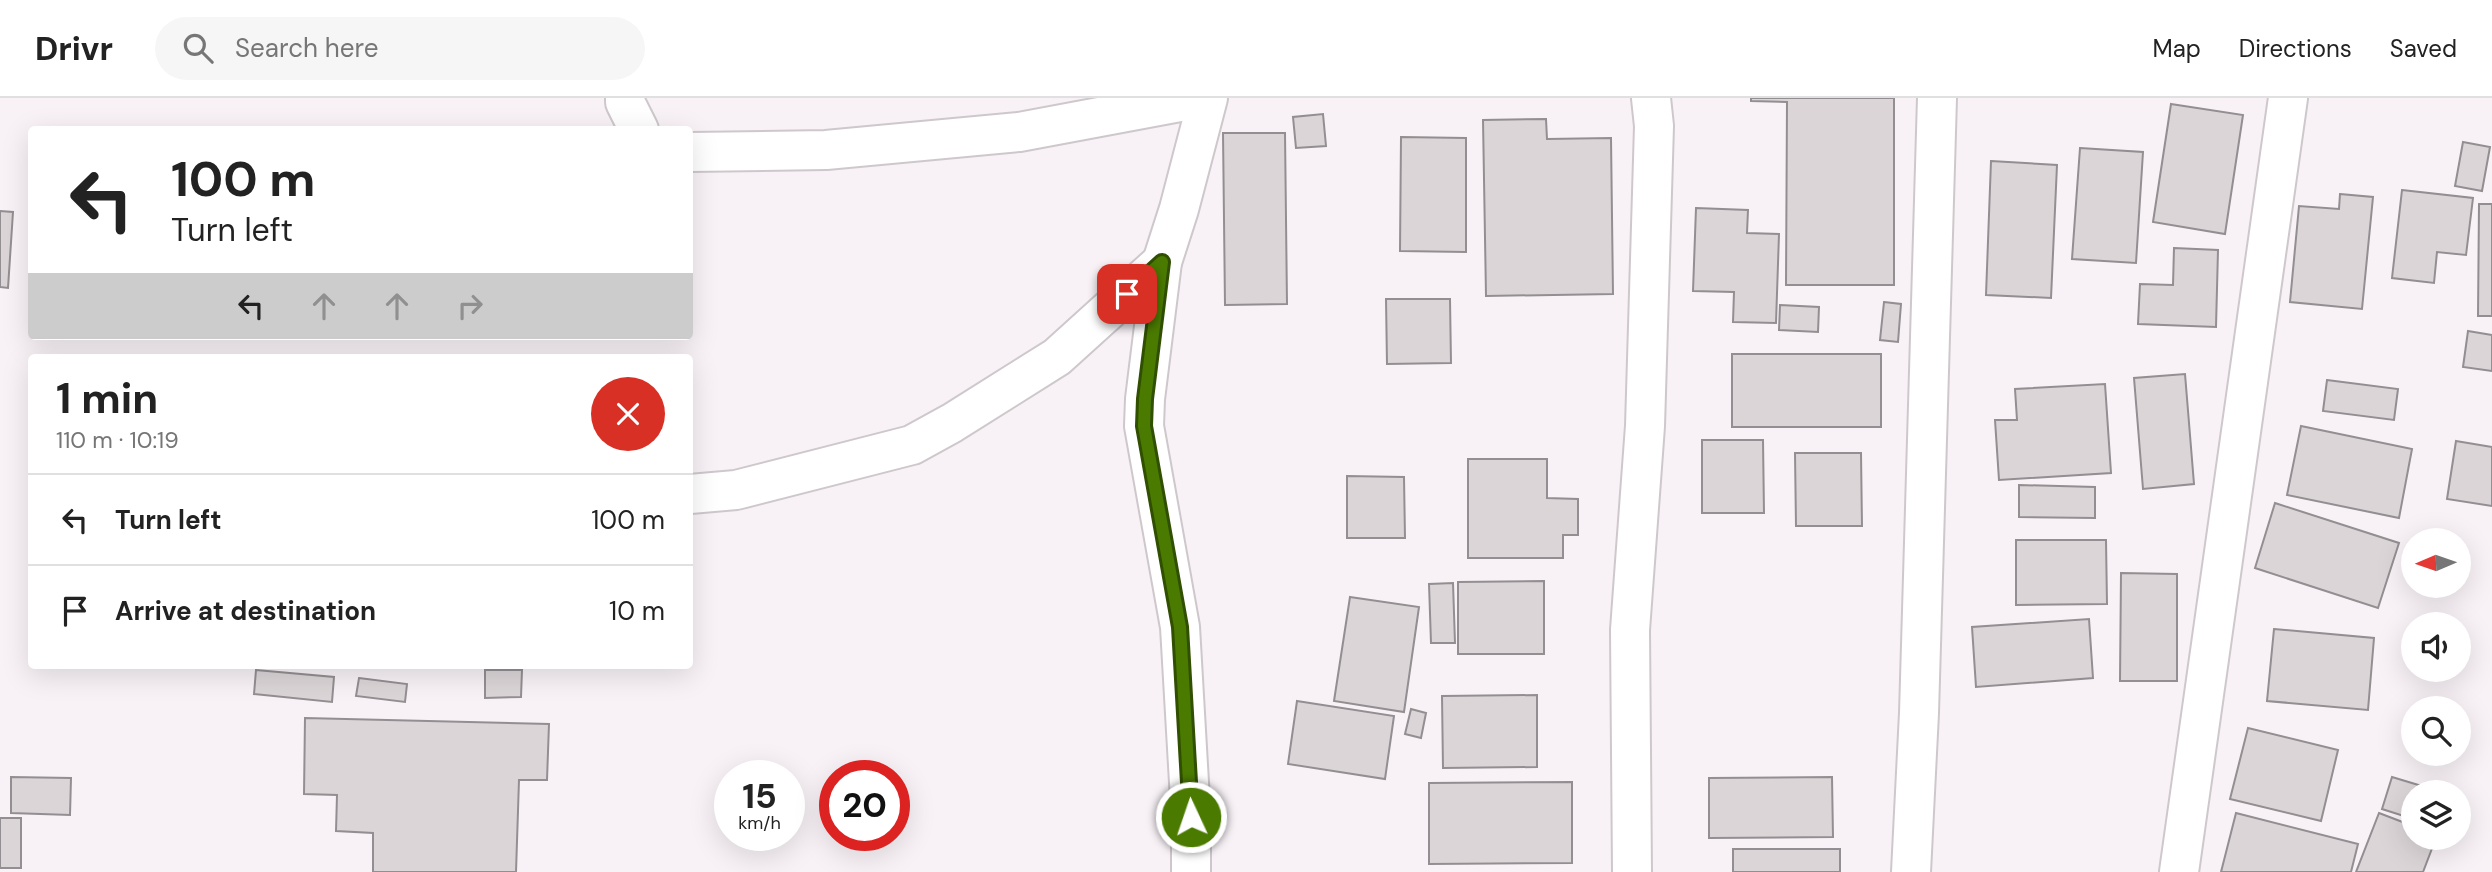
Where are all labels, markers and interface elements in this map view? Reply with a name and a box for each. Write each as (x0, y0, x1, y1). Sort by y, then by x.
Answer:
search box (155, 17, 645, 80)
text: Drivr (35, 27, 113, 70)
icon: search (179, 29, 217, 67)
text: Search here (235, 31, 378, 65)
text: Map (2153, 33, 2201, 64)
text: Directions (2239, 33, 2352, 64)
text: Saved (2390, 33, 2457, 64)
text: 100 m (171, 147, 315, 211)
icon: left (56, 154, 147, 245)
text: Turn left (171, 209, 293, 251)
pin (1097, 264, 1157, 324)
icon: arrive (1108, 275, 1146, 313)
icon: left (232, 287, 270, 325)
icon: ahead (305, 287, 343, 325)
icon: ahead (378, 287, 416, 325)
icon: right (451, 287, 489, 325)
text: 1 min (56, 371, 158, 426)
button: close (591, 377, 665, 451)
text: 110 m · 10:19 (56, 425, 179, 455)
icon: left (56, 501, 94, 539)
text: Turn left (115, 503, 222, 537)
text: 100 m (591, 503, 665, 537)
north arrow (2401, 528, 2471, 598)
map controls (2401, 528, 2471, 850)
icon: arrive (56, 592, 94, 630)
text: Arrive at destination (115, 594, 376, 628)
text: 10 m (609, 594, 665, 628)
button: sound (2401, 612, 2471, 682)
button: search (2401, 696, 2471, 766)
speed limit sign: 20 (819, 760, 910, 851)
text: 15 (742, 773, 777, 819)
position arrow (1154, 780, 1228, 854)
button: layers (2401, 780, 2471, 850)
text: km/h (738, 811, 781, 835)

